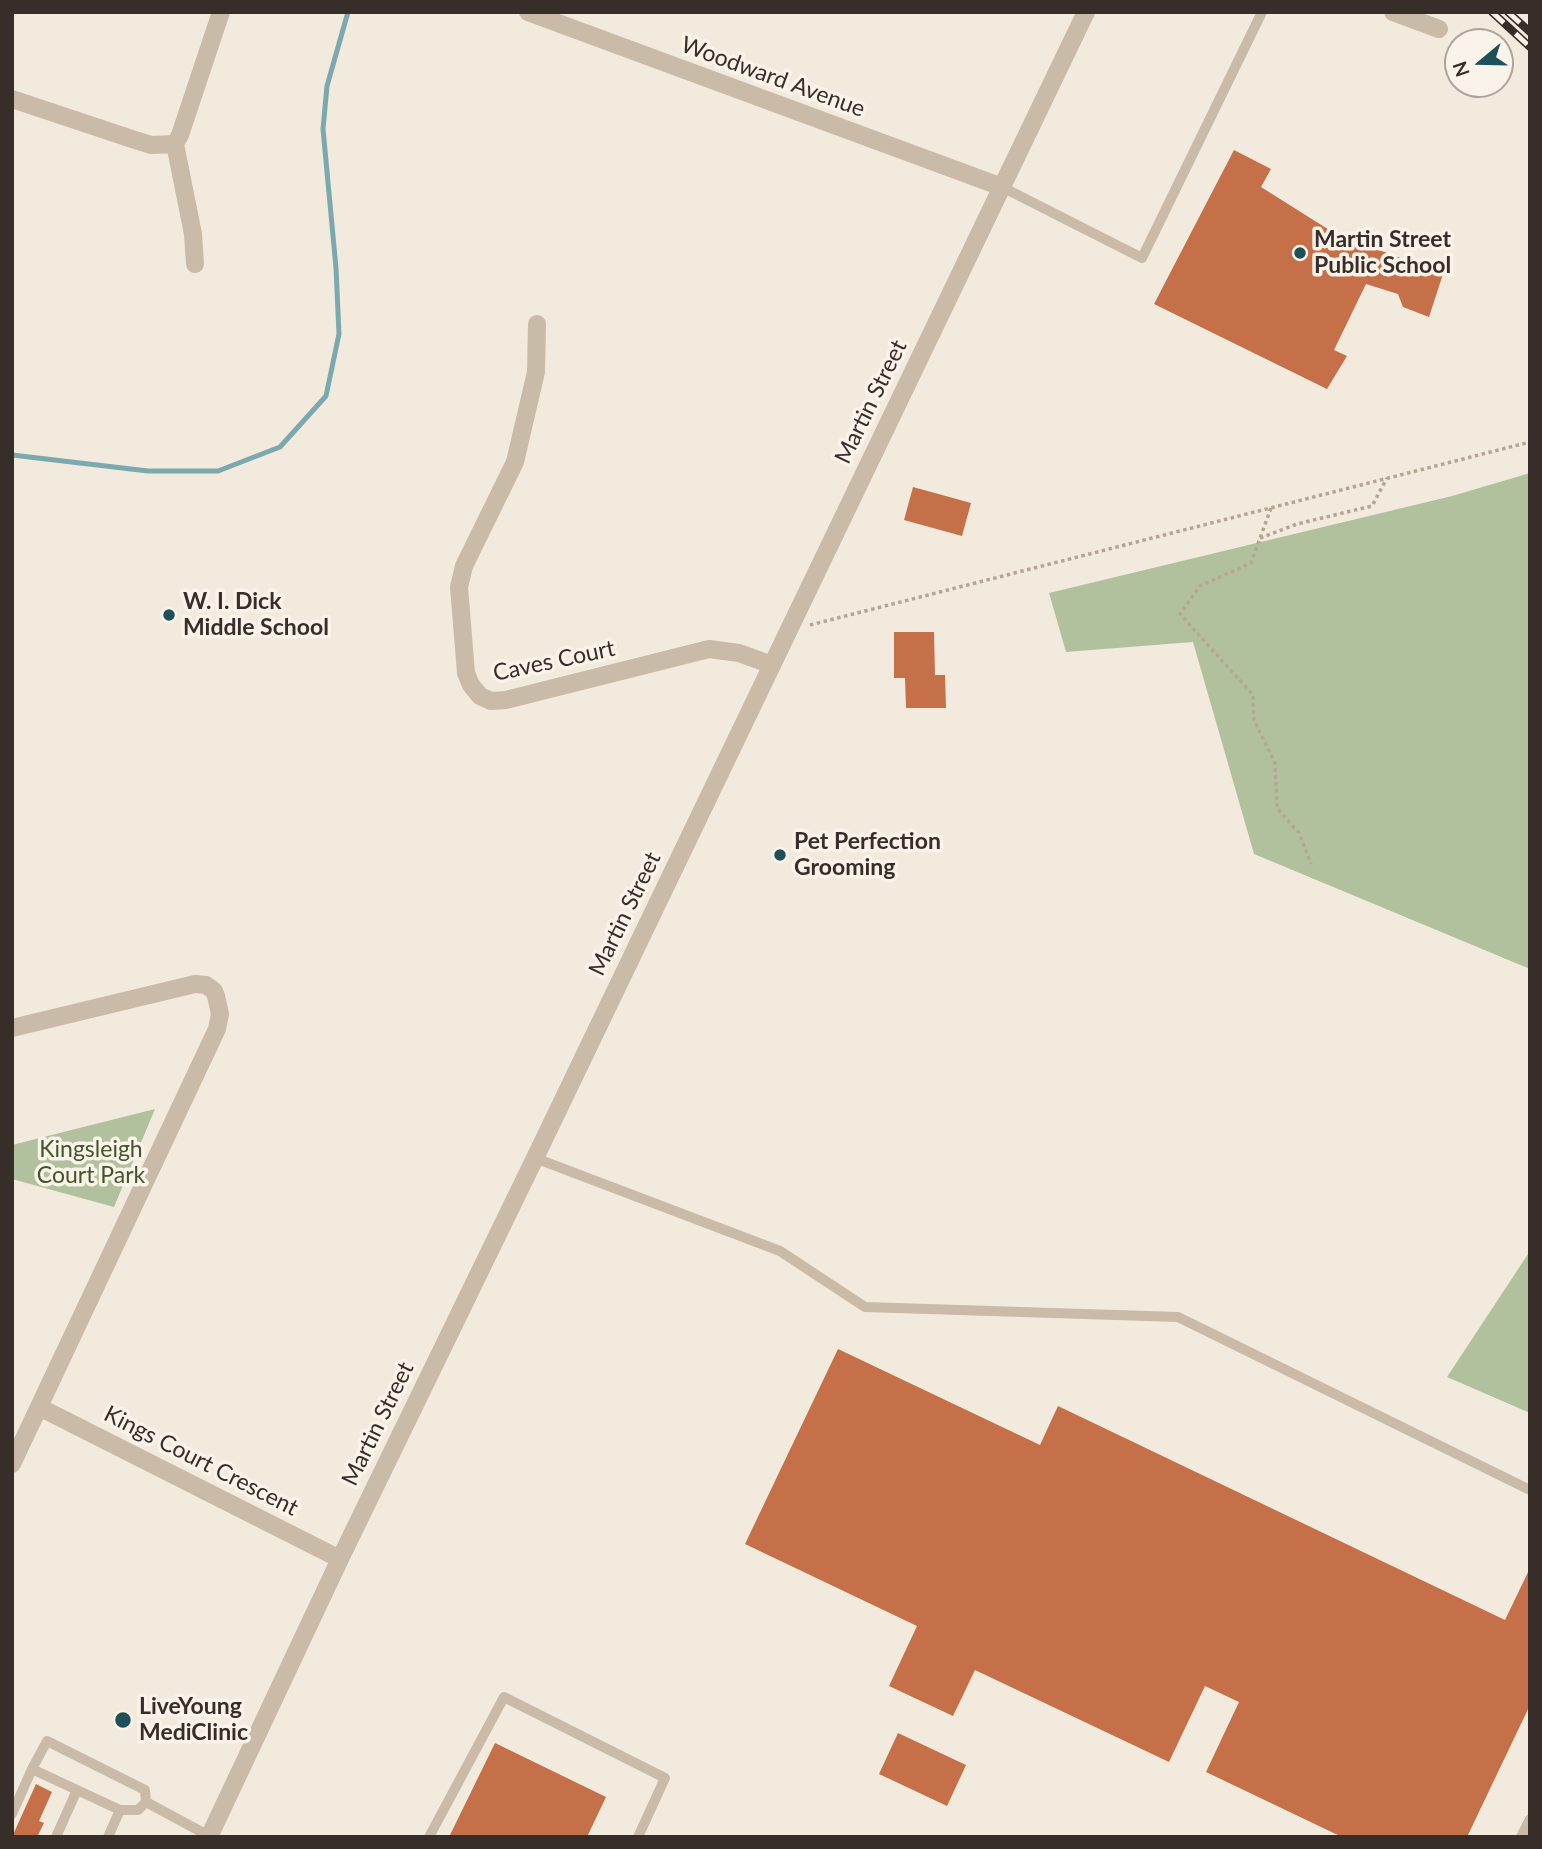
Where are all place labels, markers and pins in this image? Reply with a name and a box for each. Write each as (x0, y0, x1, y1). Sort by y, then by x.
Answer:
place label: Martin Street Public School (1314, 226, 1451, 280)
marker: Martin Street Public School (1292, 245, 1308, 261)
place label: W. I. Dick Middle School (183, 588, 329, 642)
marker: W. I. Dick Middle School (161, 607, 177, 623)
place label: Pet Perfection Grooming (794, 828, 941, 882)
marker: Pet Perfection Grooming (772, 847, 788, 863)
place label: LiveYoung MediClinic (139, 1693, 248, 1747)
marker: LiveYoung MediClinic (113, 1710, 133, 1730)

